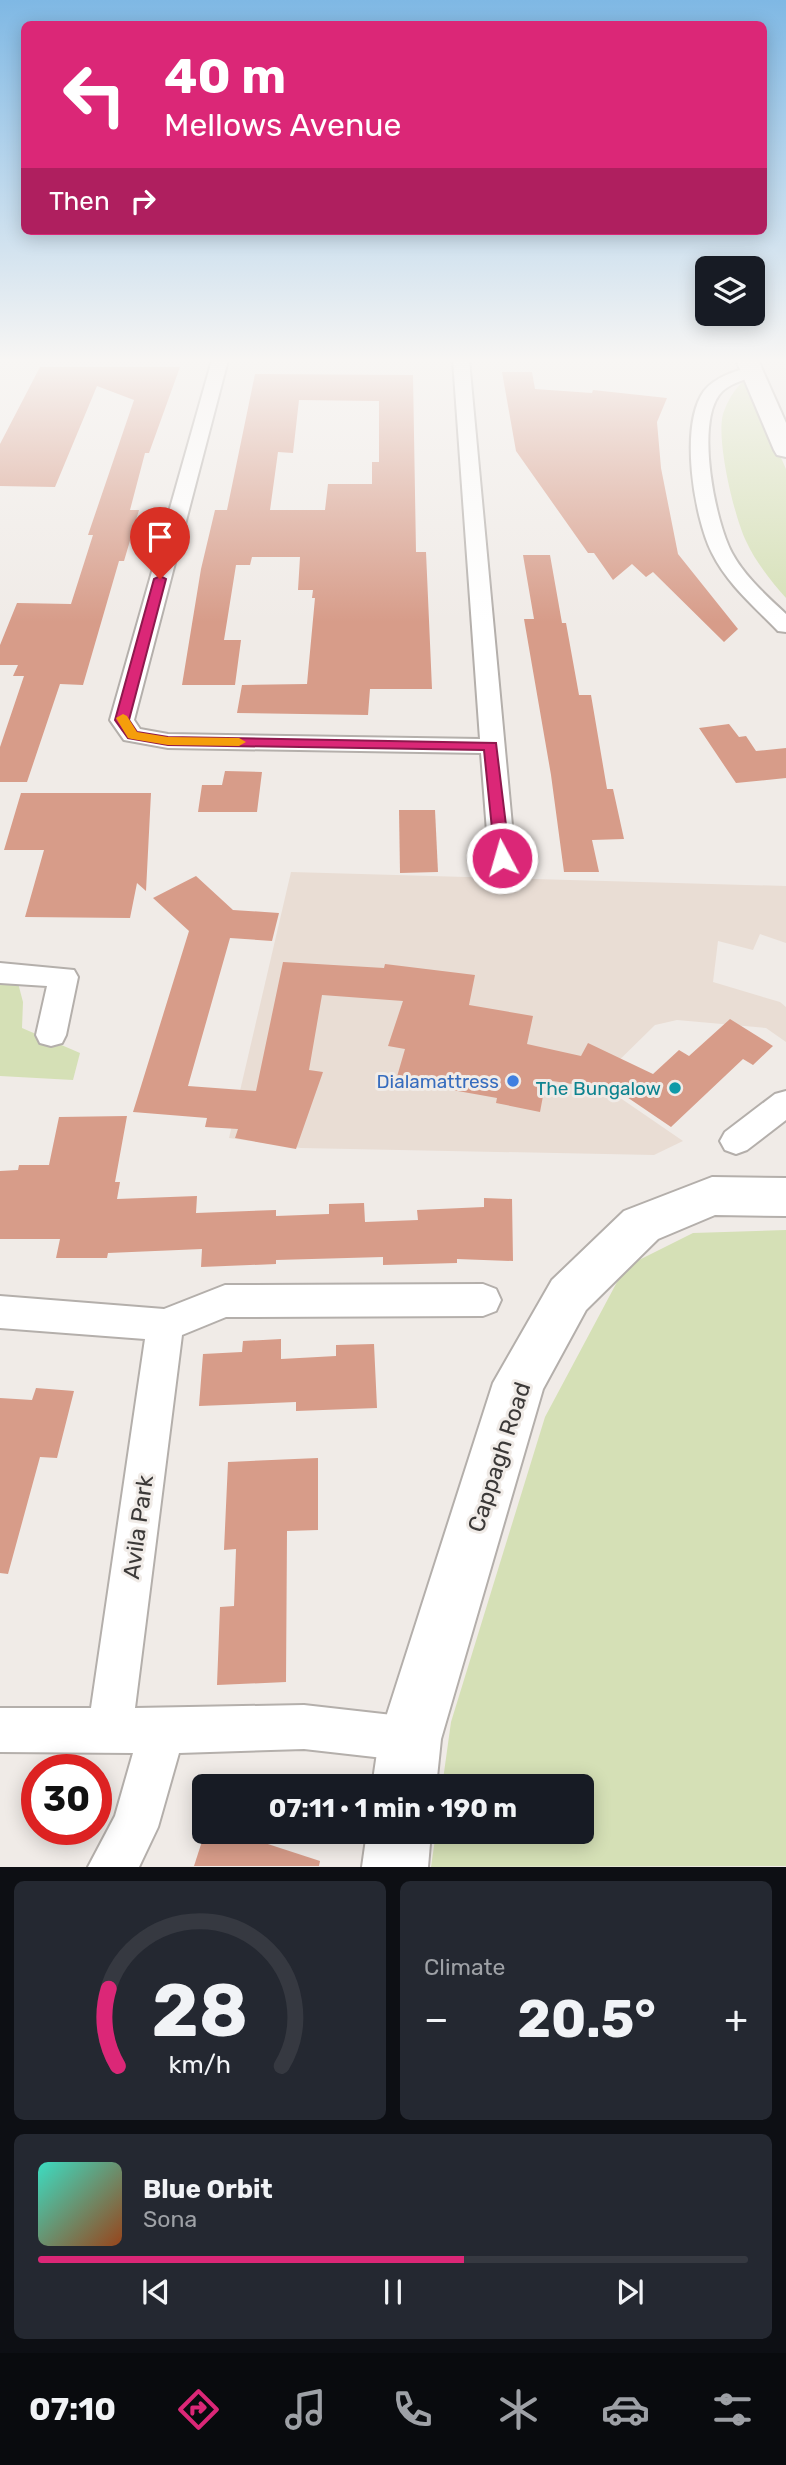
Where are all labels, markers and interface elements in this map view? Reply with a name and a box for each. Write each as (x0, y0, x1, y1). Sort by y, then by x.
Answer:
text: 40 m (164, 47, 286, 105)
icon: left (49, 49, 140, 140)
text: Mellows Avenue (164, 106, 401, 144)
icon: right (124, 182, 162, 220)
text: Then (49, 186, 110, 217)
map controls (695, 256, 765, 326)
button: layers (695, 256, 765, 326)
pin (130, 507, 190, 579)
icon: arrive (141, 518, 179, 556)
position arrow (465, 821, 539, 895)
place label: Dialamattress (377, 1070, 499, 1093)
marker: Dialamattress (505, 1073, 521, 1089)
place label: The Bungalow (536, 1077, 661, 1100)
marker: The Bungalow (667, 1080, 683, 1096)
street label: Cappagh Road (462, 1378, 536, 1536)
street label: Avila Park (117, 1473, 159, 1581)
speed limit sign: 30 (21, 1754, 112, 1845)
text: 07:11 · 1 min · 190 m (269, 1793, 517, 1824)
text: Climate (424, 1953, 505, 1981)
text: 28 (152, 1969, 248, 2055)
text: 20.5° (517, 1988, 656, 2050)
text: − (424, 1996, 449, 2042)
text: + (724, 1996, 748, 2042)
text: km/h (169, 2050, 231, 2079)
text: Blue Orbit (143, 2174, 273, 2205)
text: Sona (143, 2205, 197, 2233)
icon: previous (137, 2273, 175, 2311)
icon: pause (374, 2273, 412, 2311)
icon: next (611, 2273, 649, 2311)
icon: directions (174, 2385, 223, 2434)
icon: music (281, 2385, 330, 2434)
icon: phone (388, 2385, 437, 2434)
icon: climate (494, 2385, 543, 2434)
icon: car (601, 2385, 650, 2434)
icon: filters (708, 2385, 757, 2434)
text: 07:10 (29, 2390, 116, 2428)

